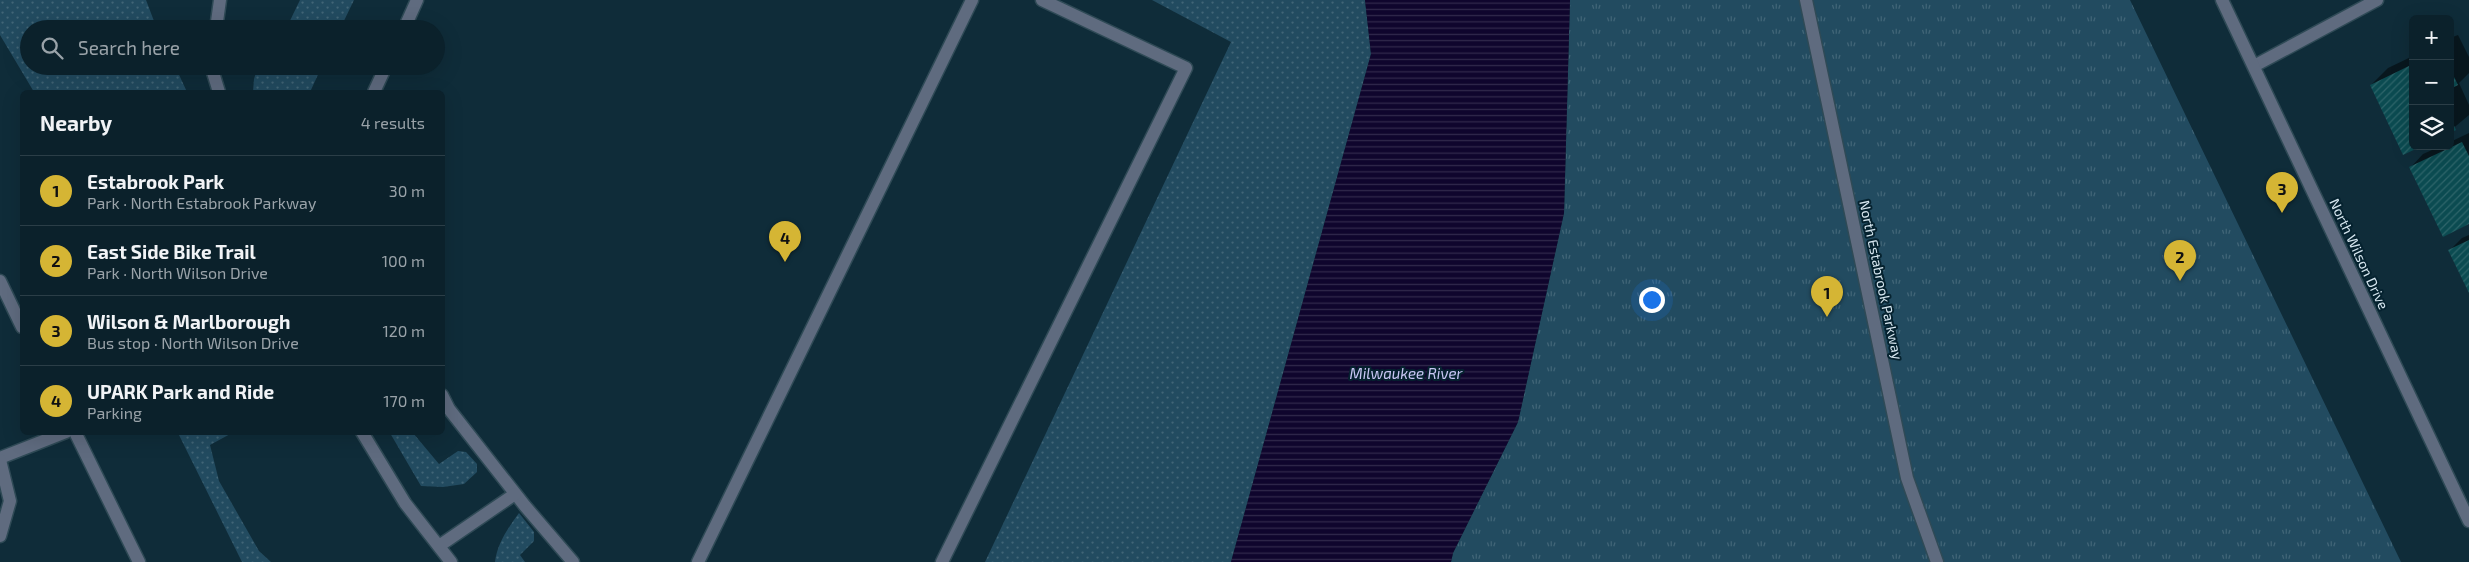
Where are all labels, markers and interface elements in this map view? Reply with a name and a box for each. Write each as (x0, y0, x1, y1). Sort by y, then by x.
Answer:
map controls (2409, 15, 2454, 150)
button: + (2409, 15, 2454, 60)
search box (20, 20, 445, 75)
icon: search (38, 34, 66, 62)
text: Search here (78, 36, 180, 59)
button: − (2409, 60, 2454, 105)
button: layers (2409, 105, 2454, 150)
text: Nearby (40, 110, 112, 135)
text: 4 results (361, 113, 425, 132)
text: Estabrook Park (87, 170, 224, 193)
pin: 3 (2266, 172, 2298, 213)
text: 1 (53, 181, 59, 200)
text: 30 m (389, 181, 425, 200)
text: Park · North Estabrook Parkway (87, 193, 316, 212)
street label: North Wilson Drive (2326, 196, 2393, 312)
street label: North Estabrook Parkway (1856, 199, 1907, 362)
pin: 4 (769, 221, 801, 262)
text: East Side Bike Trail (87, 240, 256, 263)
pin: 2 (2164, 240, 2196, 281)
text: 2 (51, 251, 61, 270)
text: 100 m (382, 251, 425, 270)
text: Park · North Wilson Drive (87, 263, 268, 282)
pin: 1 (1811, 276, 1843, 317)
your location (1639, 287, 1665, 313)
text: Wilson & Marlborough (87, 310, 290, 333)
text: 3 (51, 321, 61, 340)
text: 120 m (382, 321, 425, 340)
text: Bus stop · North Wilson Drive (87, 333, 299, 352)
water label: Milwaukee River (1350, 364, 1463, 382)
text: UPARK Park and Ride (87, 380, 274, 403)
text: 4 (51, 391, 61, 410)
text: 170 m (383, 391, 425, 410)
text: Parking (87, 403, 142, 422)

